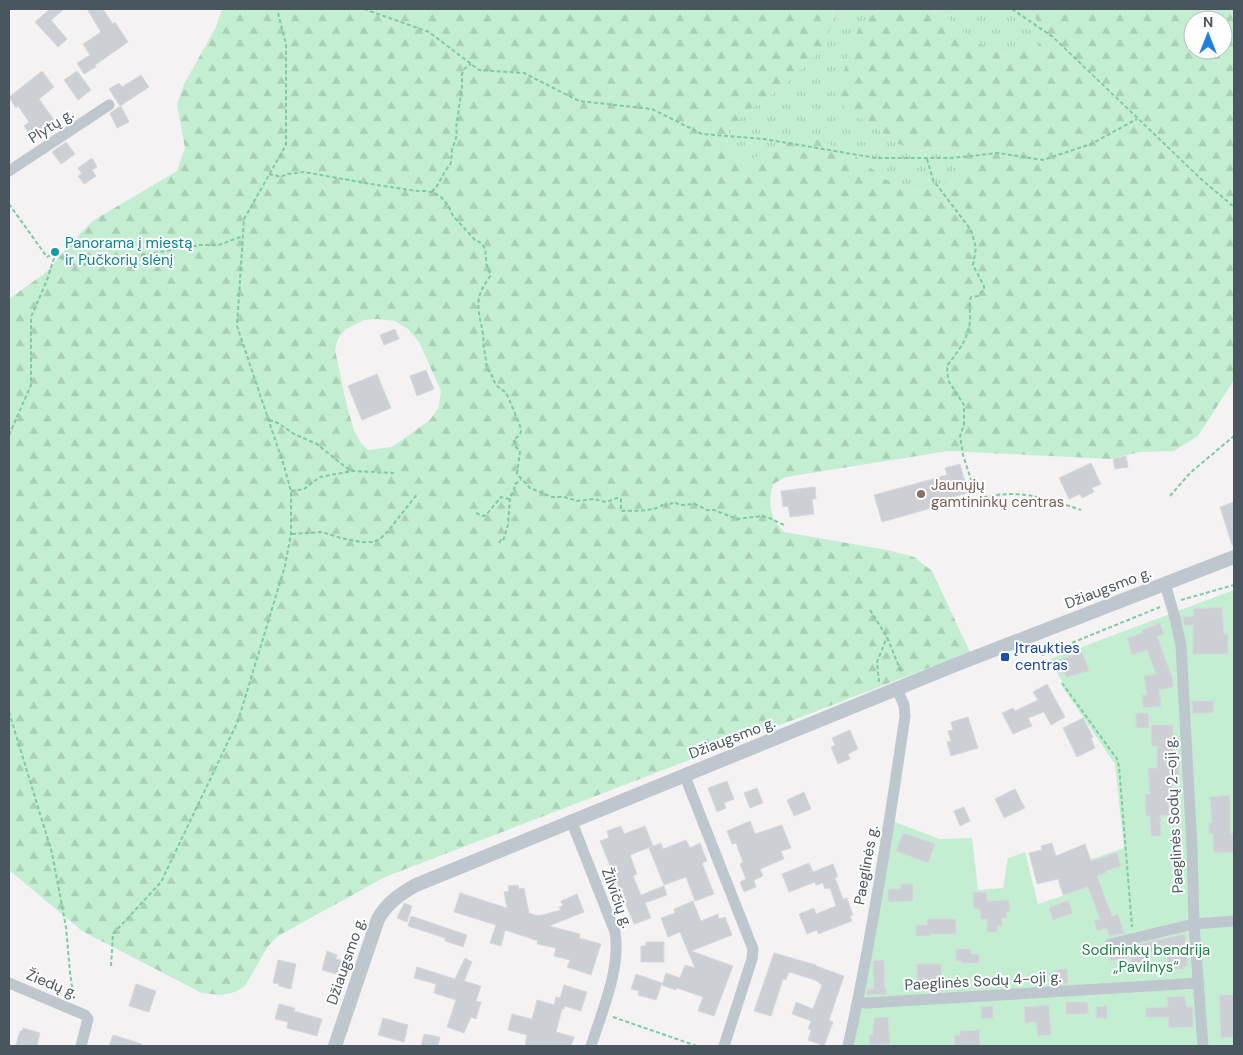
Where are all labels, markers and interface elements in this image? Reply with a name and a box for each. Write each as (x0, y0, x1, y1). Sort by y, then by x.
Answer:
north arrow (1183, 10, 1233, 60)
text: N (1203, 13, 1213, 31)
street label: Plytų g. (25, 104, 78, 148)
place label: Panorama į miestą ir Pučkorių slėnį (65, 233, 192, 270)
marker: Panorama į miestą ir Pučkorių slėnį (49, 246, 61, 258)
place label: Jaunųjų gamtininkų centras (931, 475, 1064, 512)
marker: Jaunųjų gamtininkų centras (915, 488, 927, 500)
street label: Džiaugsmo g. (1062, 562, 1154, 614)
place label: Įtraukties centras (1014, 638, 1080, 675)
marker: Įtraukties centras (999, 651, 1011, 663)
street label: Džiaugsmo g. (686, 712, 778, 764)
street label: Paeglinės Sodų 2-oji g. (1160, 736, 1188, 894)
street label: Paeglinės g. (849, 824, 883, 906)
street label: Žilvičių g. (597, 865, 637, 931)
street label: Džiaugsmo g. (322, 915, 370, 1007)
park label: Sodininkų bendrija „Pavilnys“ (1082, 940, 1210, 977)
street label: Žiedų g. (23, 965, 81, 1003)
street label: Paeglinės Sodų 4-oji g. (904, 967, 1062, 995)

